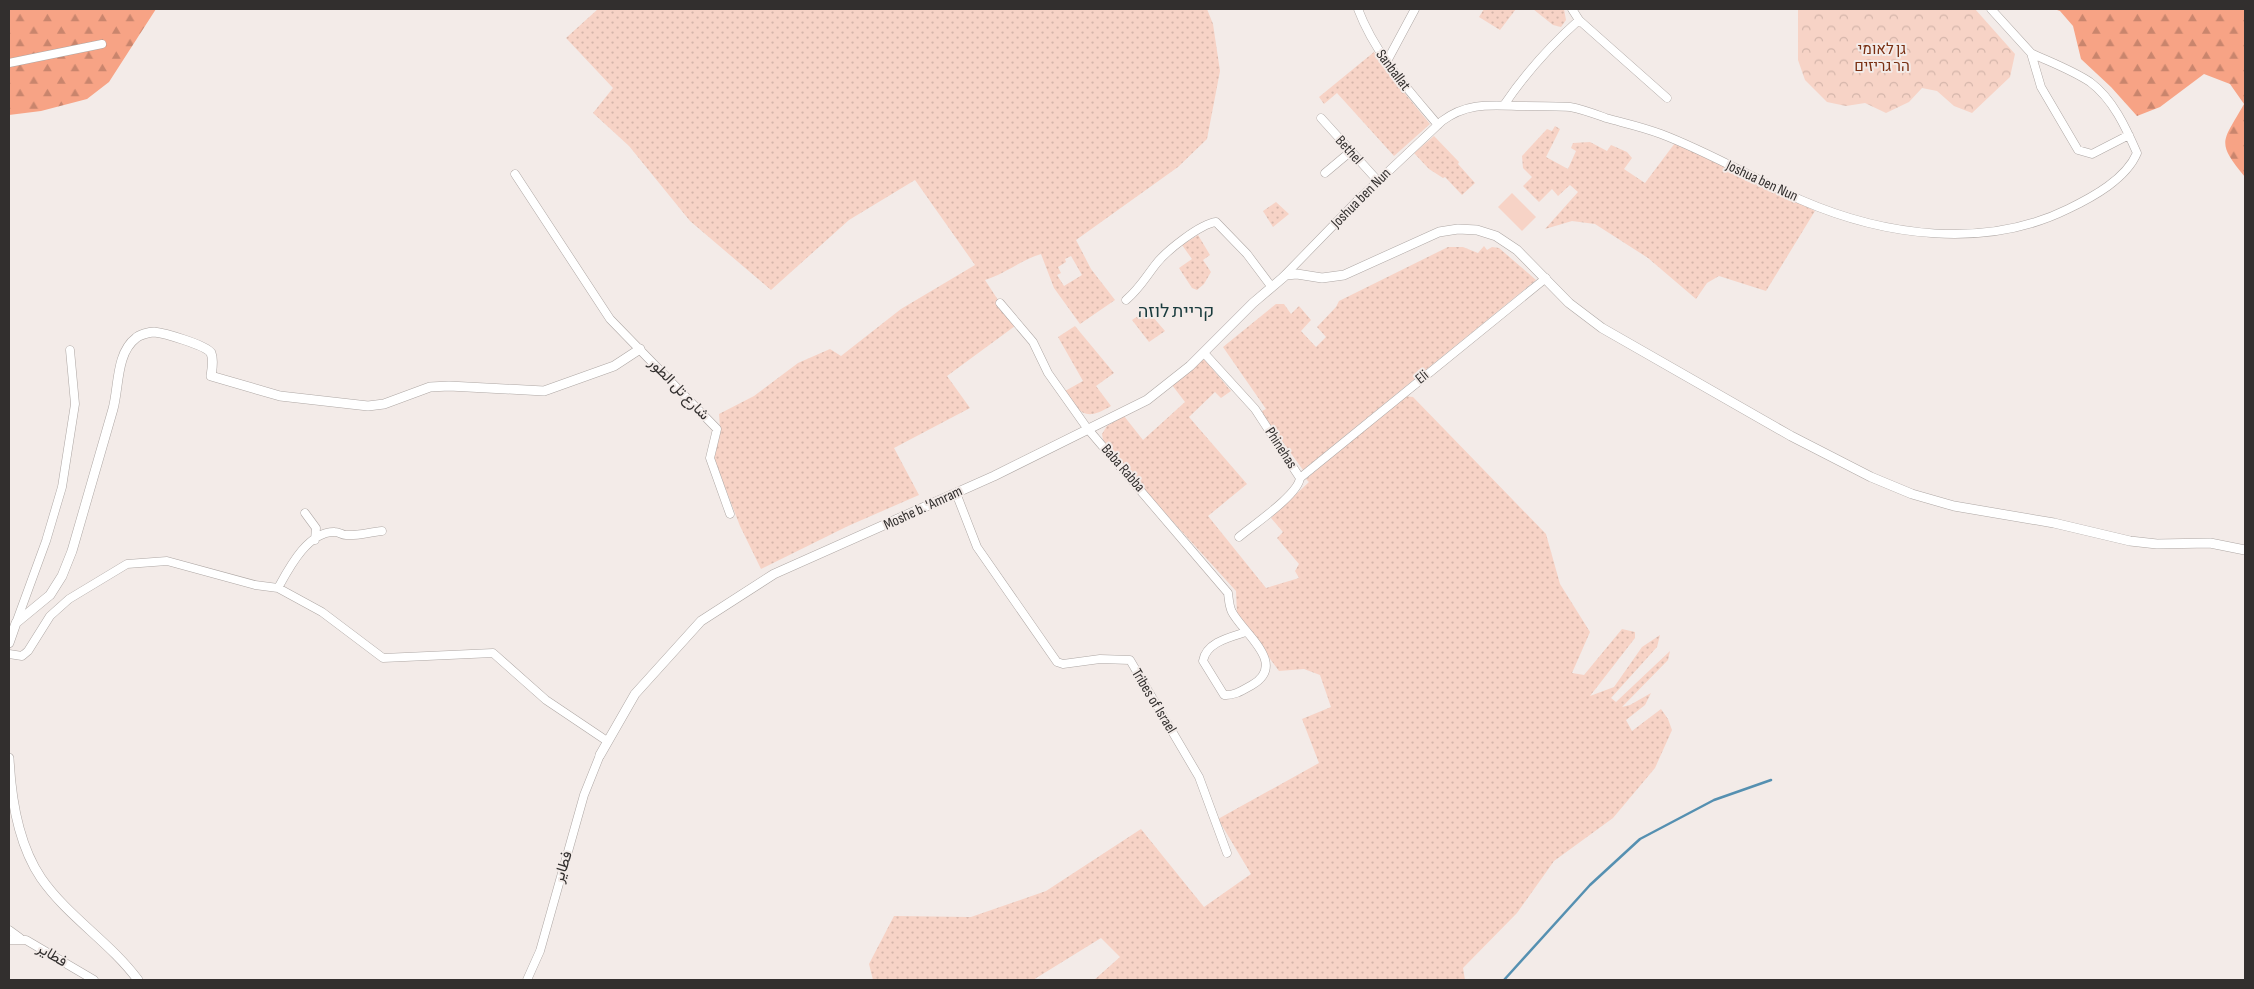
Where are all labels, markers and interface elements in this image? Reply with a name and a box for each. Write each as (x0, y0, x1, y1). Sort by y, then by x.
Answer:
park label: גן לאומי הר גריזים (1854, 40, 1910, 76)
street label: Sanballat (1371, 46, 1415, 95)
street label: Bethel (1331, 132, 1367, 168)
street label: Joshua ben Nun (1722, 156, 1801, 206)
street label: Joshua ben Nun (1326, 164, 1395, 233)
district label: קריית לוזה (1138, 301, 1214, 322)
street label: شارع تل الطور (643, 353, 714, 425)
street label: Eli (1411, 366, 1433, 388)
street label: Phinehas (1261, 424, 1301, 472)
street label: Baba Rabba (1097, 440, 1149, 496)
street label: Moshe b. 'Amram (881, 481, 965, 535)
street label: Tribes of Israel (1127, 665, 1181, 737)
street label: فطاير (549, 849, 577, 886)
street label: فطاير (33, 938, 71, 971)

